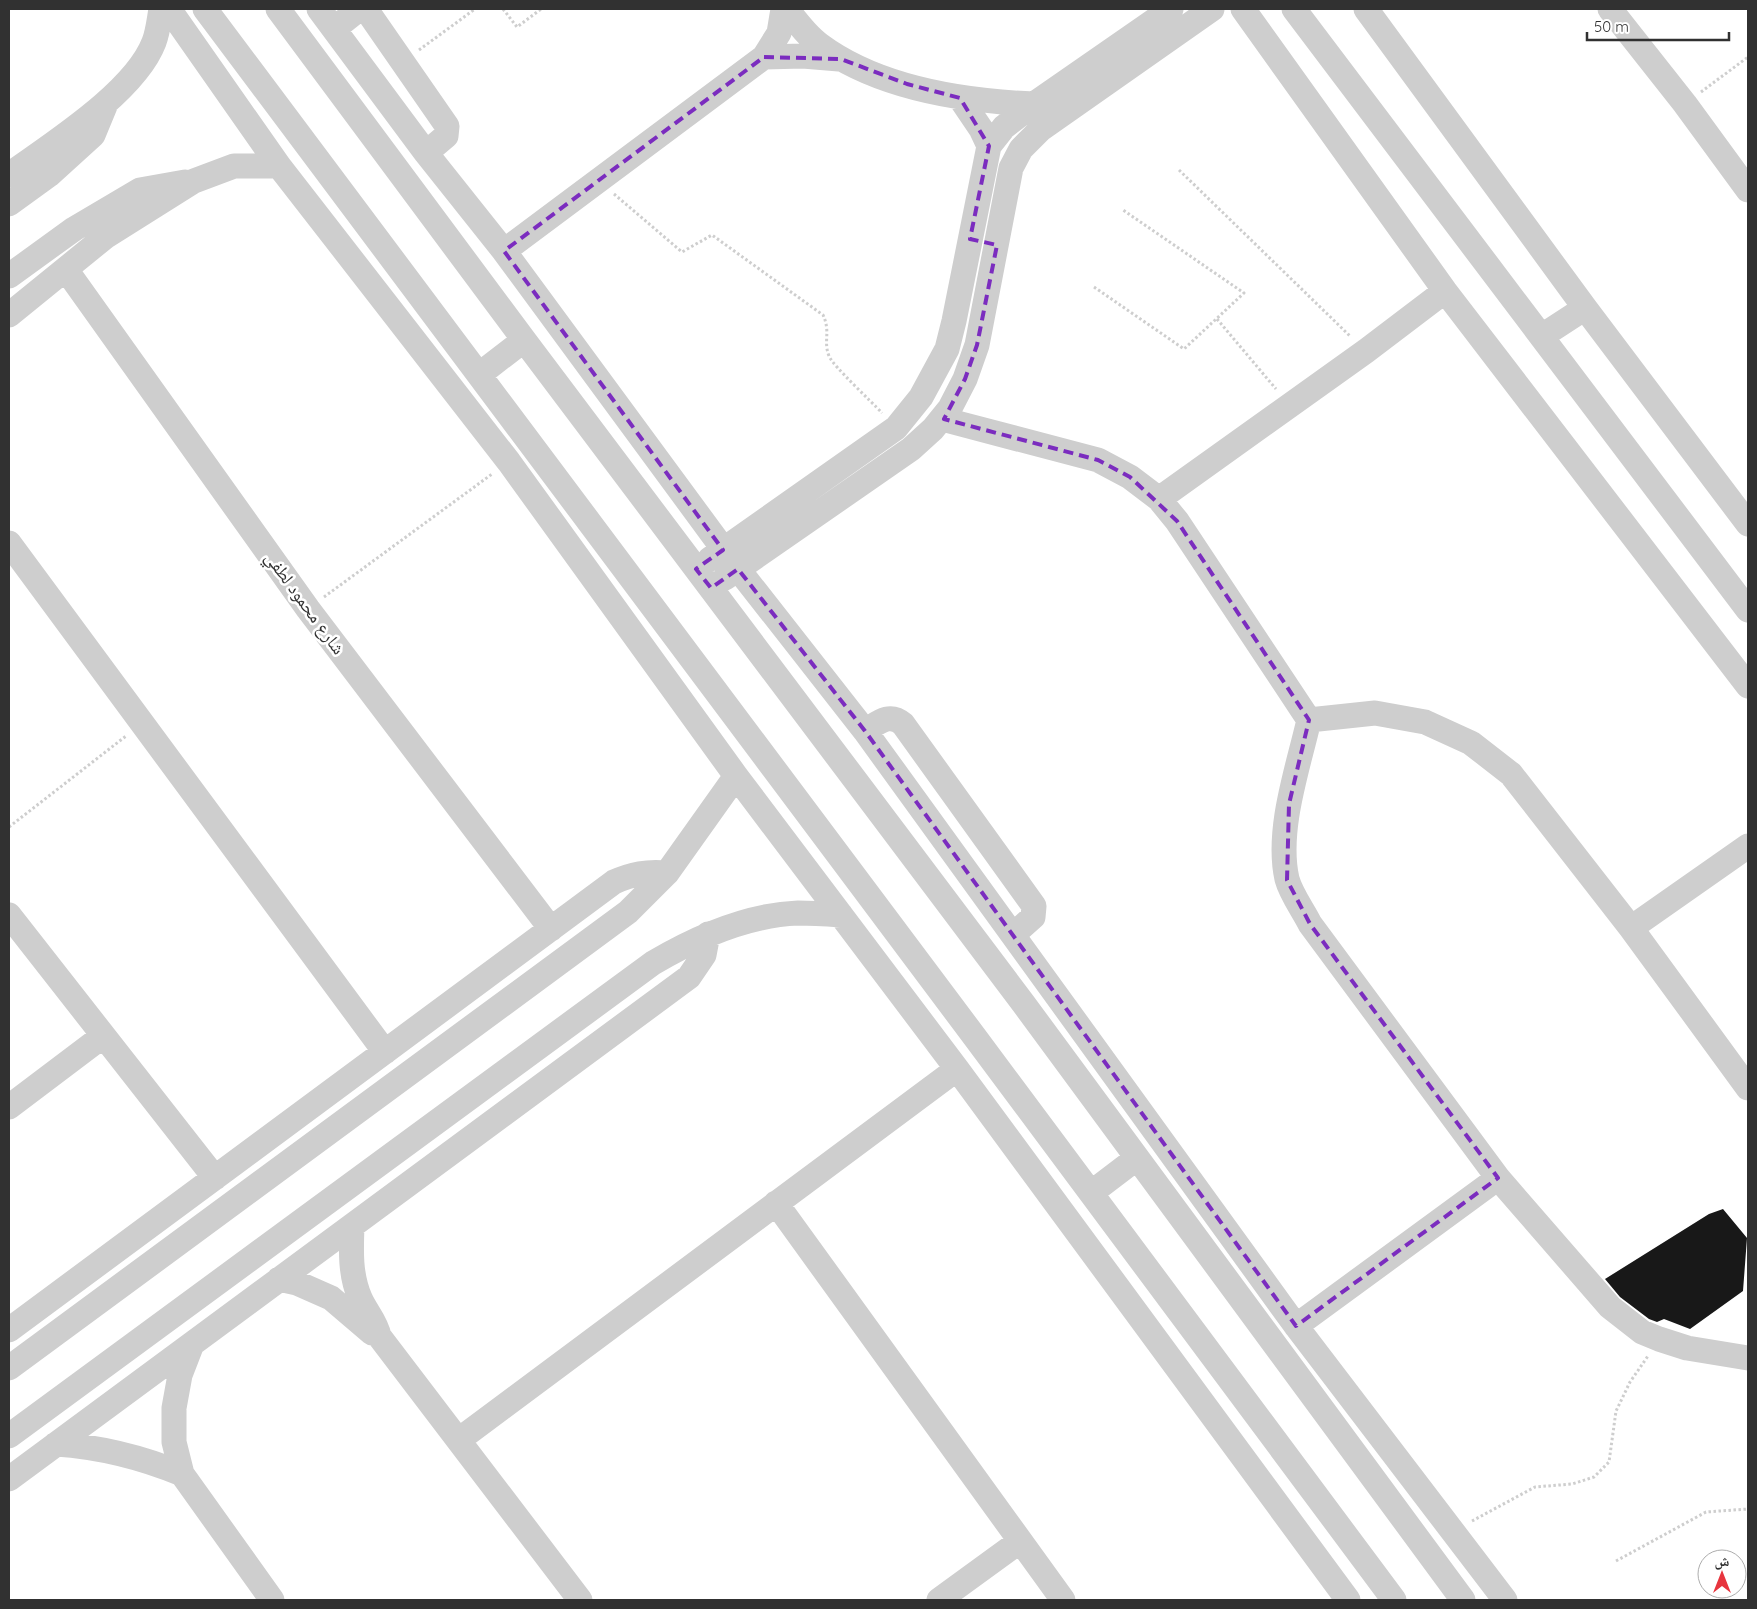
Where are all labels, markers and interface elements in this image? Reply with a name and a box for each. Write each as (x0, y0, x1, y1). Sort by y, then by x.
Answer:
scale bar (1587, 10, 1730, 42)
text: 50 m (1594, 17, 1629, 36)
street label: شارع محمود لطفي (257, 547, 351, 661)
north arrow (1697, 1549, 1747, 1599)
text: ش (1715, 1552, 1730, 1570)

